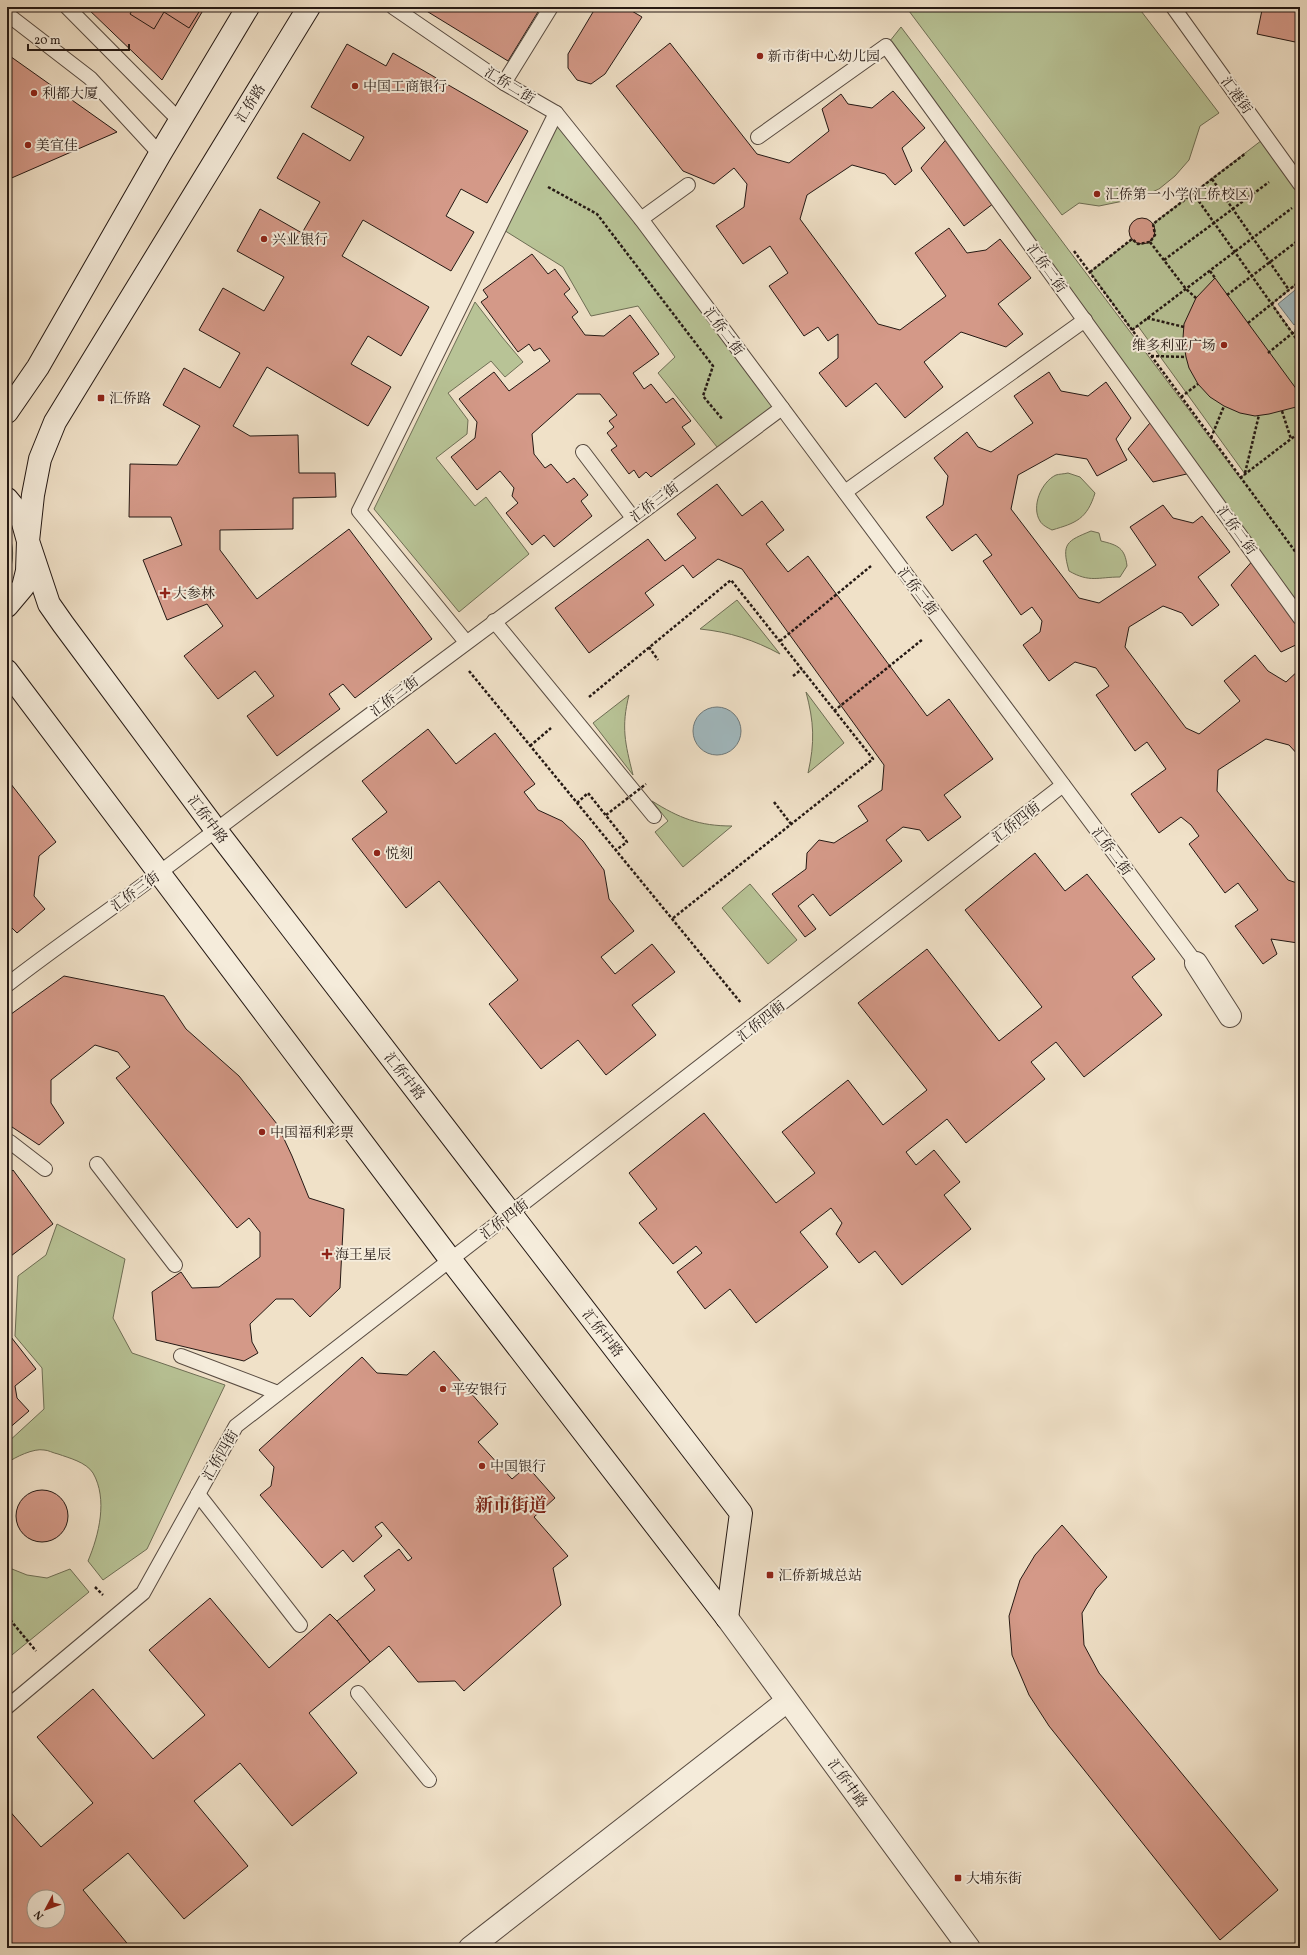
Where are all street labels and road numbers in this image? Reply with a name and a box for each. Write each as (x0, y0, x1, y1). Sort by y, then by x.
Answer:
street label: 汇侨二街 (480, 63, 538, 109)
street label: 汇港街 (1216, 73, 1256, 118)
street label: 汇侨路 (232, 81, 270, 127)
street label: 汇侨二街 (1022, 241, 1070, 297)
street label: 汇侨二街 (698, 304, 747, 360)
street label: 汇侨三街 (627, 479, 683, 528)
street label: 汇侨二街 (1212, 503, 1260, 559)
street label: 汇侨二街 (892, 564, 941, 620)
street label: 汇侨三街 (367, 673, 423, 722)
street label: 汇侨中路 (182, 792, 231, 848)
street label: 汇侨四街 (989, 798, 1045, 848)
street label: 汇侨二街 (1086, 824, 1135, 880)
street label: 汇侨三街 (108, 868, 164, 916)
street label: 汇侨四街 (734, 997, 790, 1047)
street label: 汇侨中路 (379, 1049, 429, 1105)
street label: 汇侨四街 (477, 1196, 533, 1245)
street label: 汇侨中路 (577, 1306, 627, 1362)
street label: 汇侨四街 (199, 1427, 244, 1485)
street label: 汇侨中路 (823, 1756, 871, 1812)

